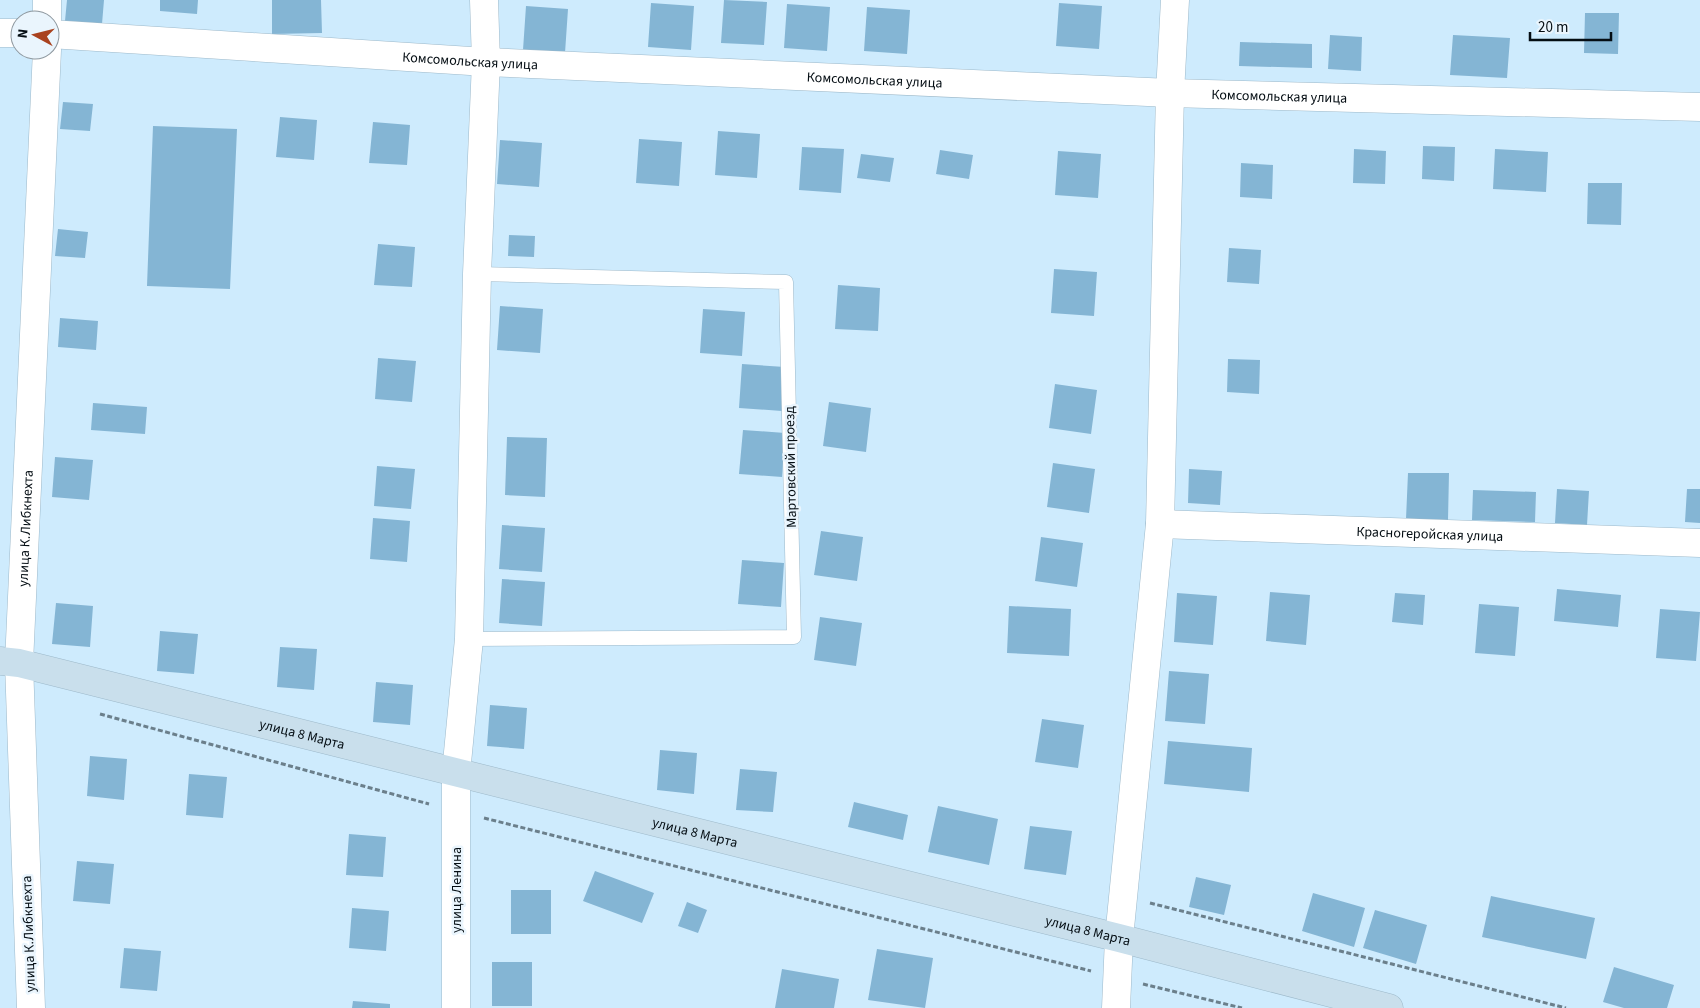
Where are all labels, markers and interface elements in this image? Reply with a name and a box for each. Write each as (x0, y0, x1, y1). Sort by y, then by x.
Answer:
north arrow (10, 10, 60, 60)
scale bar (1530, 10, 1611, 42)
text: 20 m (1538, 17, 1568, 38)
text: N (13, 28, 34, 39)
street label: Комсомольская улица (402, 48, 538, 75)
street label: Комсомольская улица (806, 68, 943, 94)
street label: Комсомольская улица (1211, 85, 1348, 109)
street label: Мартовский проезд (780, 406, 802, 528)
street label: улица К.Либкнехта (13, 470, 39, 587)
street label: Красногеройская улица (1356, 522, 1504, 547)
street label: улица 8 Марта (257, 714, 347, 755)
street label: улица 8 Марта (650, 813, 740, 853)
street label: улица Ленина (447, 847, 467, 933)
street label: улица К.Либкнехта (17, 875, 41, 993)
street label: улица 8 Марта (1043, 911, 1133, 952)

